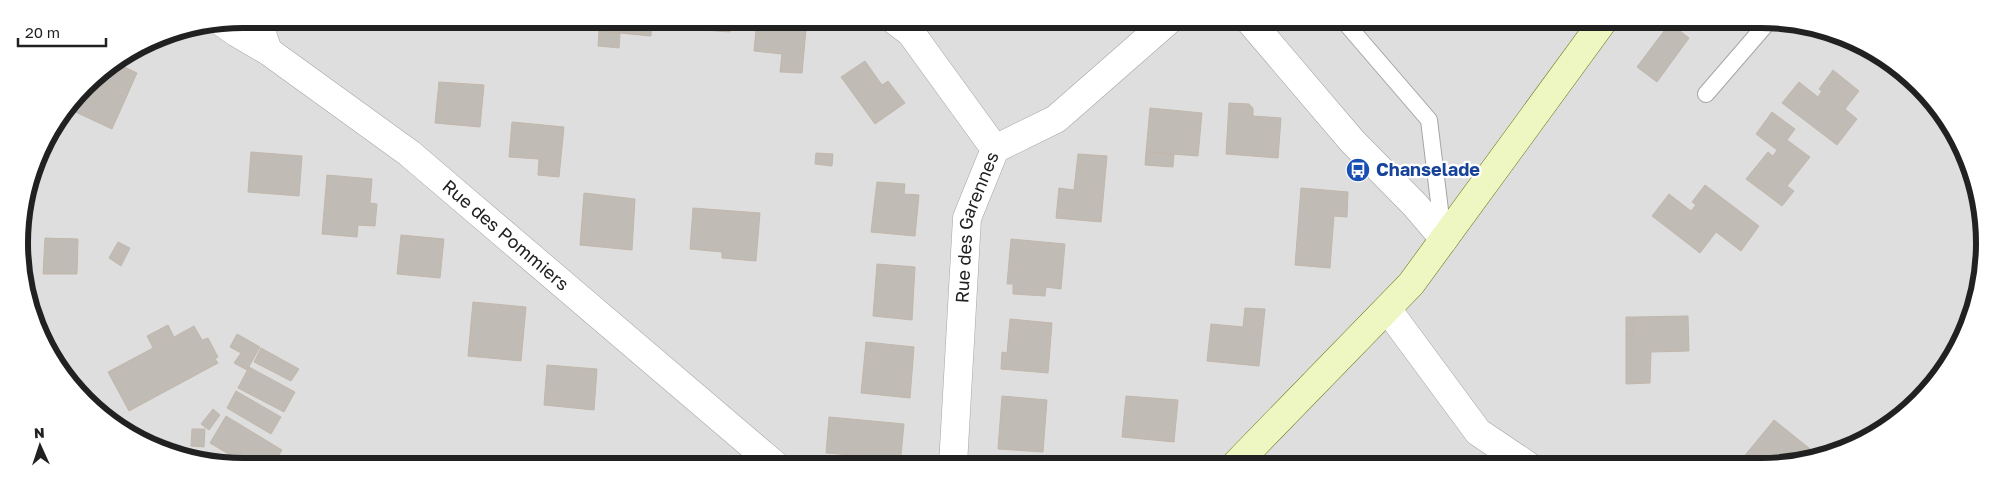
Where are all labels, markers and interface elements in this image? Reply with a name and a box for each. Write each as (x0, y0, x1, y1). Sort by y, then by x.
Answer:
scale bar (18, 15, 105, 47)
text: 20 m (25, 23, 60, 41)
street label: Rue des Garennes (950, 148, 1003, 304)
bus stop icon: Chanselade (1345, 157, 1371, 183)
place label: Chanselade (1376, 158, 1480, 180)
street label: Rue des Pommiers (438, 174, 574, 295)
north arrow (15, 421, 65, 471)
text: N (34, 424, 45, 441)

